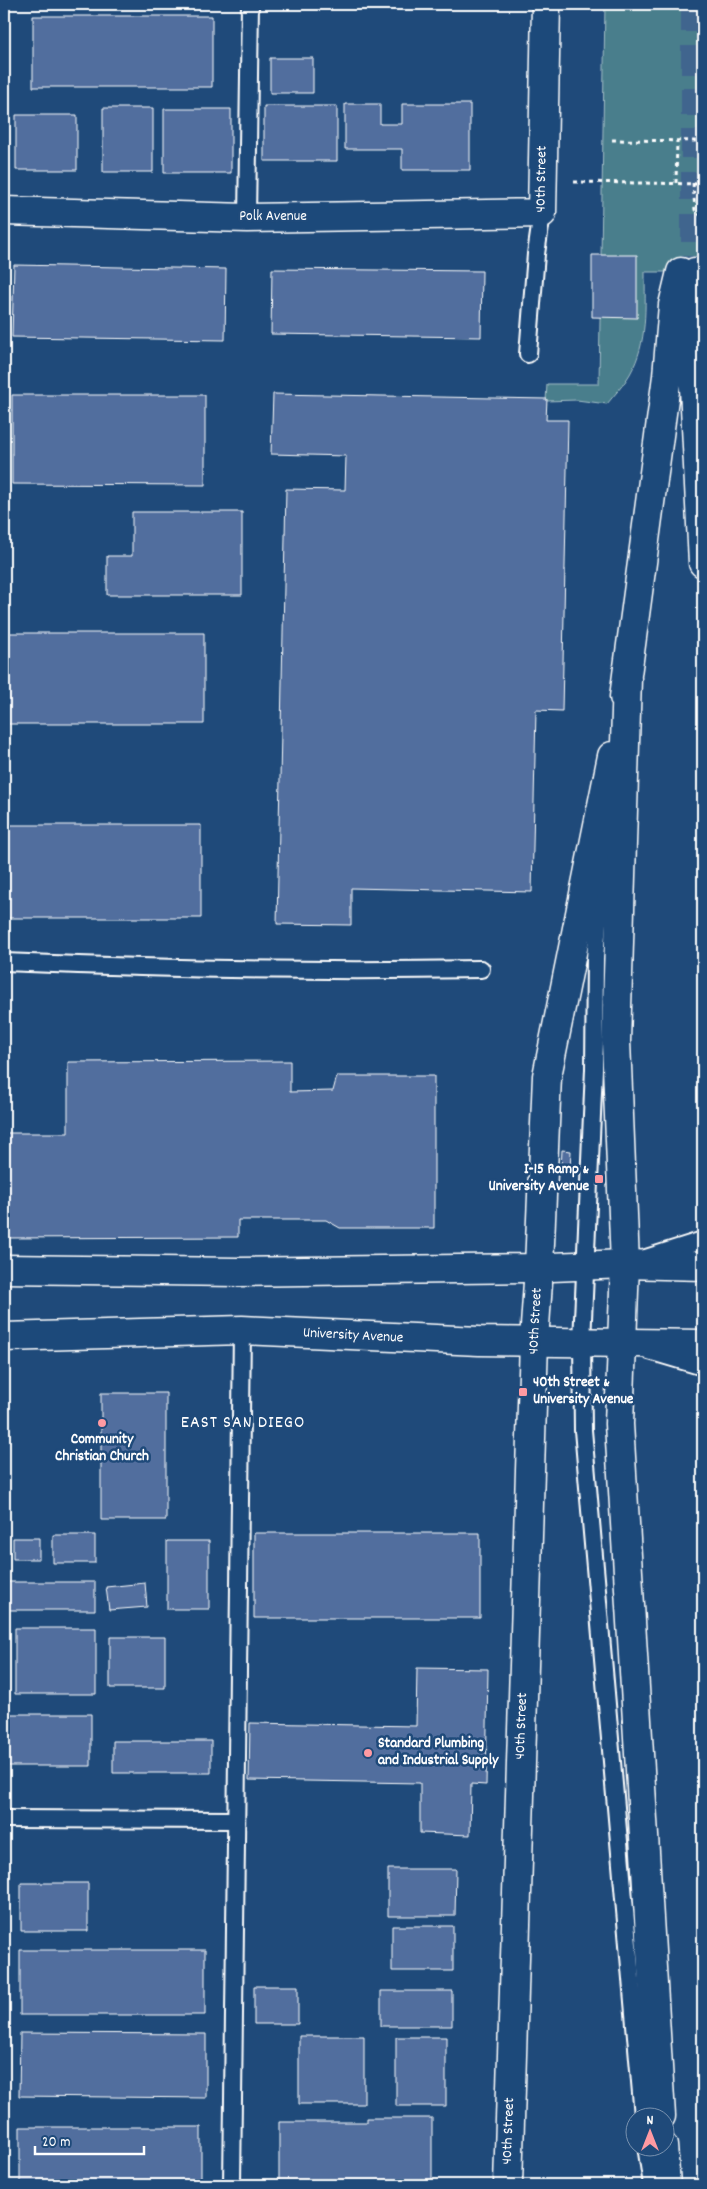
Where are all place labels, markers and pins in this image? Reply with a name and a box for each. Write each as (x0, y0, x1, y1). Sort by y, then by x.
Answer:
place label: I-15 Ramp & University Avenue (489, 1159, 589, 1198)
marker: I-15 Ramp & University Avenue (593, 1173, 605, 1185)
place label: 40th Street & University Avenue (533, 1372, 634, 1411)
marker: 40th Street & University Avenue (517, 1386, 529, 1398)
marker: Community Christian Church (96, 1417, 108, 1429)
place label: Community Christian Church (55, 1429, 149, 1468)
place label: Standard Plumbing and Industrial Supply (378, 1733, 499, 1772)
marker: Standard Plumbing and Industrial Supply (362, 1747, 374, 1759)

